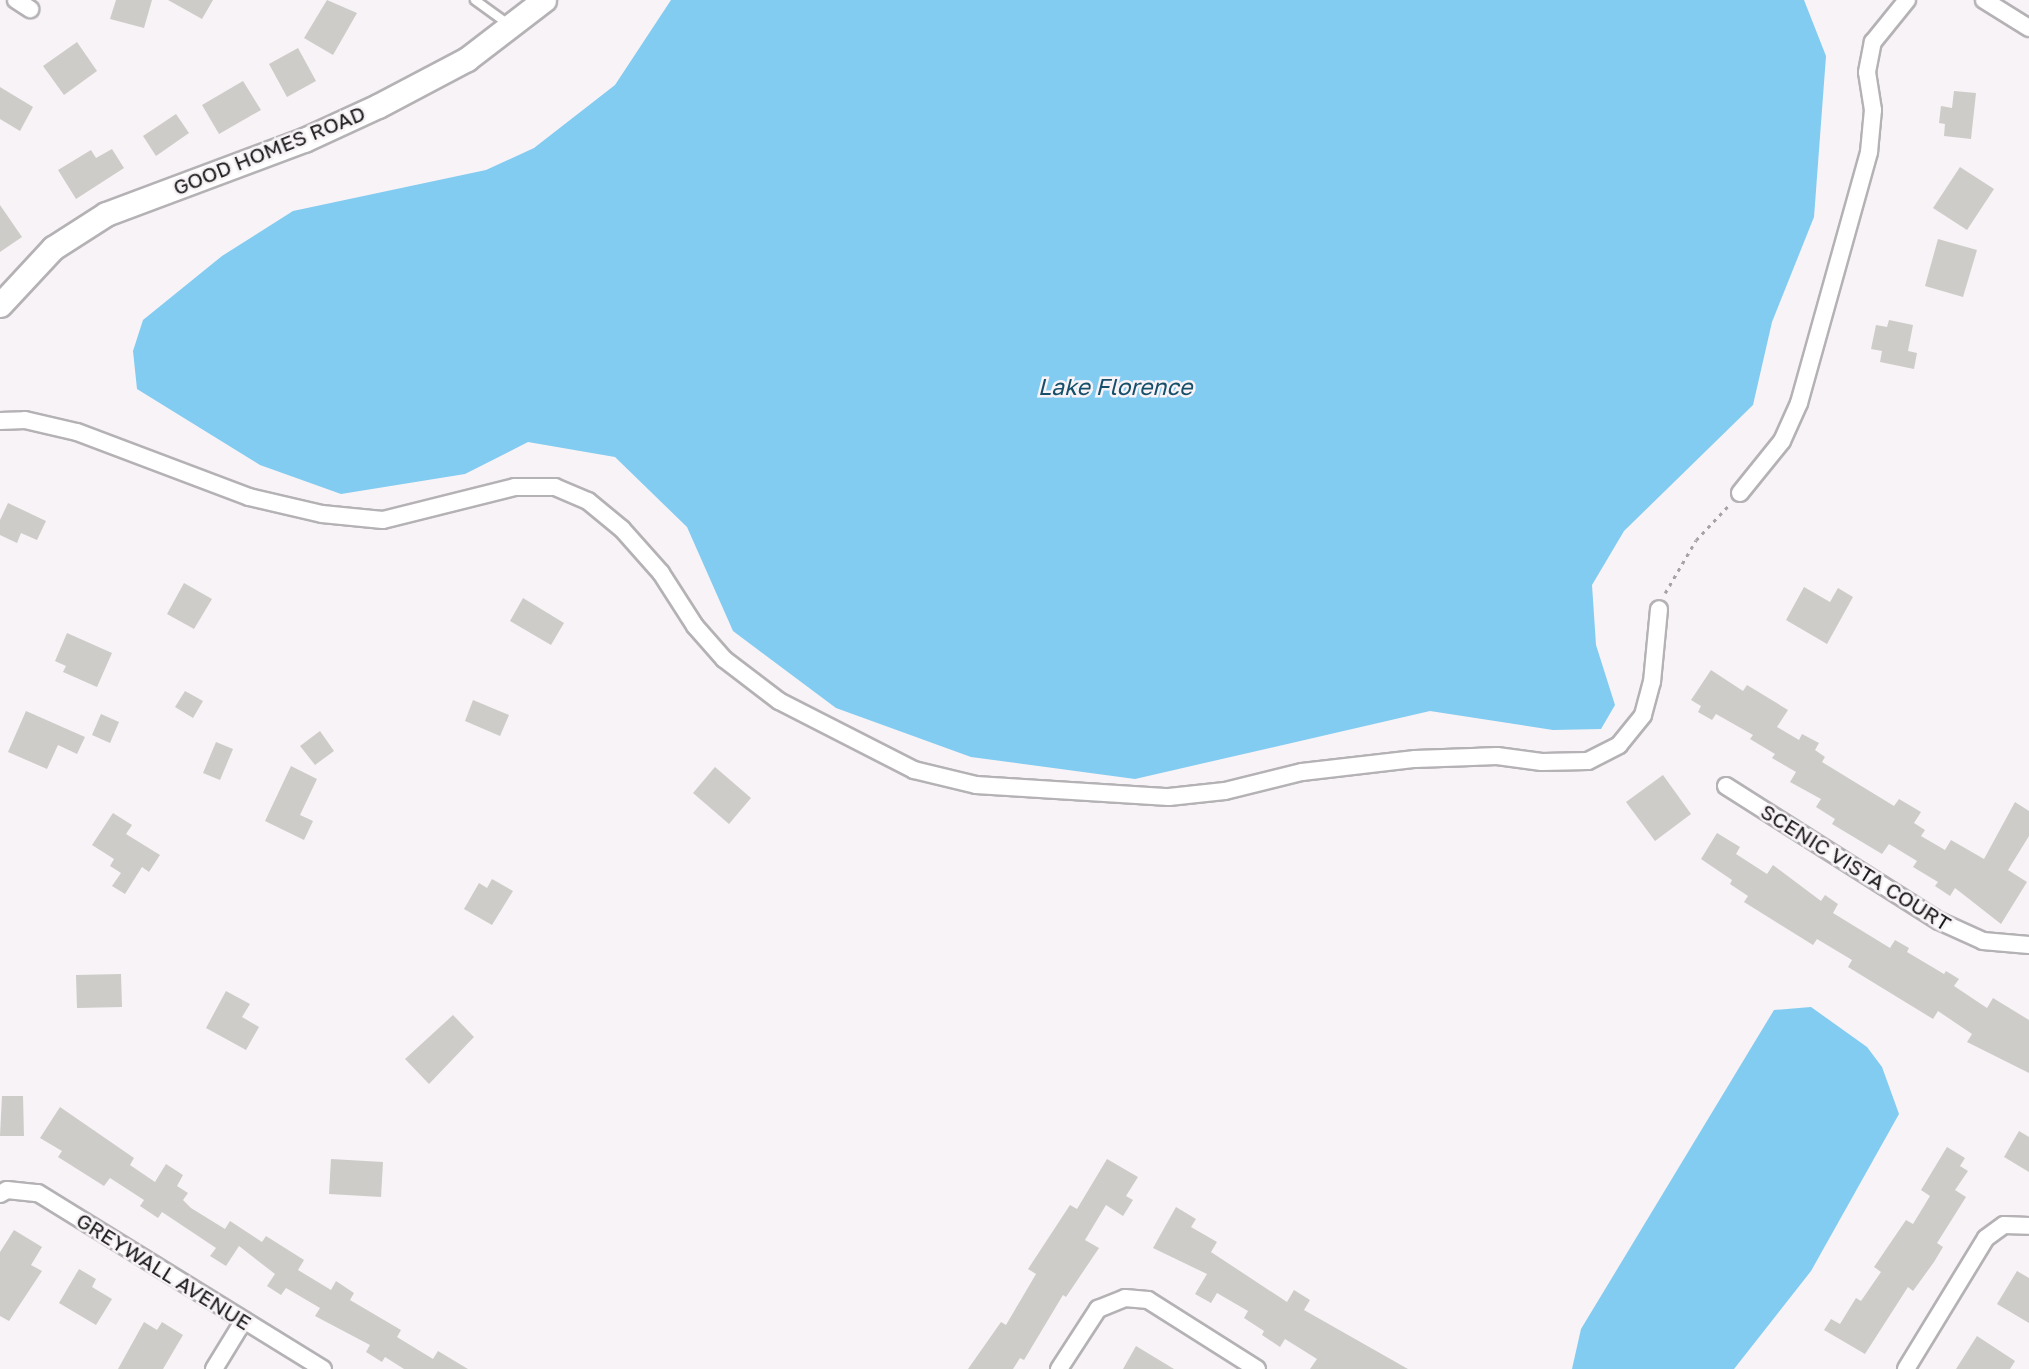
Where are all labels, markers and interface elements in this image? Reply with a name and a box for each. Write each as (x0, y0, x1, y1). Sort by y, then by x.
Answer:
street label: GOOD HOMES ROAD (169, 100, 369, 200)
water label: Lake Florence (1038, 372, 1192, 400)
street label: SCENIC VISTA COURT (1756, 798, 1956, 936)
street label: GREYWALL AVENUE (72, 1207, 256, 1335)

